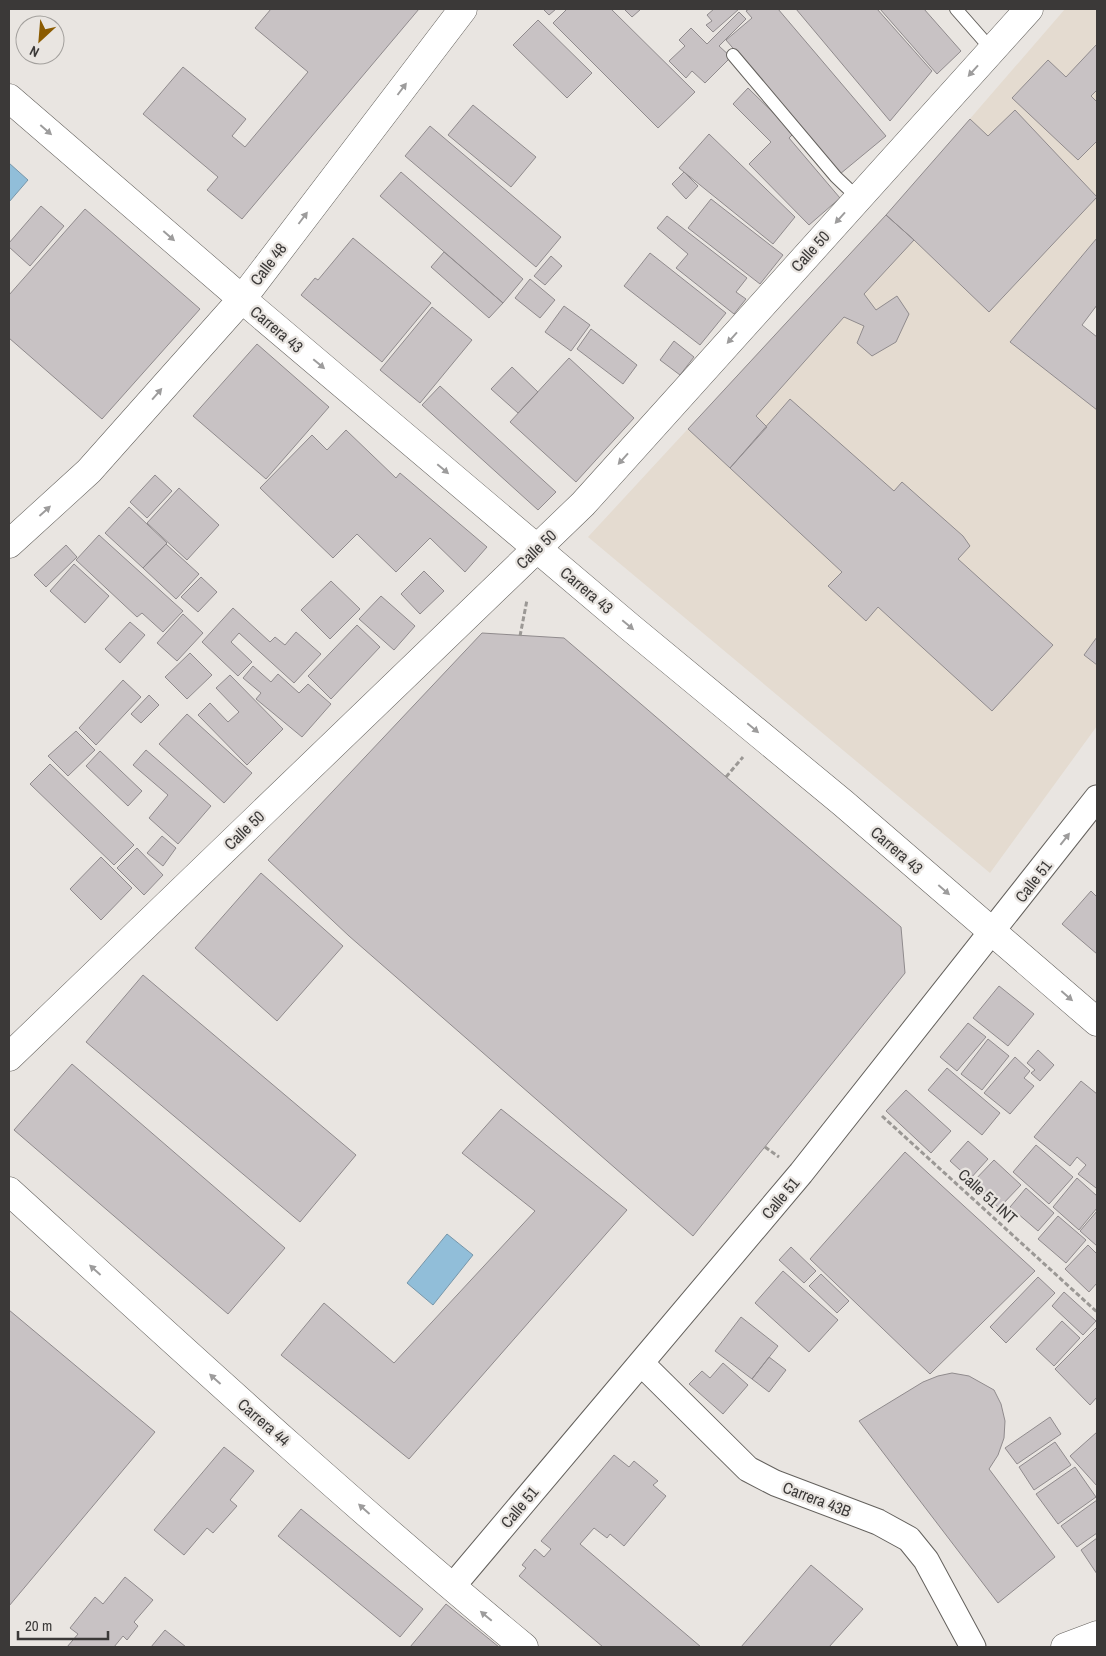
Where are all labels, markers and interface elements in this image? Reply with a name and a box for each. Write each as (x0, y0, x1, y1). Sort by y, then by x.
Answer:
north arrow (15, 15, 65, 65)
text: N (27, 42, 42, 62)
one-way arrow (967, 65, 978, 78)
one-way arrow (396, 83, 407, 96)
one-way arrow (39, 124, 52, 135)
one-way arrow (298, 211, 308, 225)
one-way arrow (835, 211, 846, 224)
street label: Calle 50 (786, 226, 834, 276)
one-way arrow (162, 230, 174, 242)
street label: Calle 48 (245, 238, 291, 290)
street label: Carrera 43 (246, 300, 308, 358)
one-way arrow (726, 332, 738, 344)
one-way arrow (313, 358, 325, 369)
one-way arrow (151, 389, 163, 401)
one-way arrow (617, 453, 629, 465)
one-way arrow (437, 463, 450, 474)
one-way arrow (38, 505, 50, 517)
street label: Calle 50 (511, 524, 561, 574)
street label: Carrera 43 (556, 561, 618, 619)
one-way arrow (622, 619, 634, 630)
one-way arrow (747, 723, 760, 734)
street label: Calle 50 (219, 805, 269, 855)
street label: Carrera 43 (866, 821, 928, 879)
one-way arrow (1060, 833, 1071, 846)
street label: Calle 51 (1010, 855, 1057, 907)
one-way arrow (937, 885, 950, 896)
one-way arrow (1060, 991, 1073, 1002)
street label: Calle 51 INT (954, 1163, 1022, 1229)
street label: Calle 51 (756, 1172, 804, 1224)
one-way arrow (90, 1264, 102, 1276)
one-way arrow (210, 1373, 222, 1385)
street label: Carrera 44 (233, 1393, 295, 1451)
street label: Carrera 43B (780, 1476, 855, 1522)
street label: Calle 51 (495, 1481, 543, 1533)
one-way arrow (357, 1504, 370, 1515)
scale bar (18, 1608, 108, 1640)
one-way arrow (480, 1611, 493, 1622)
text: 20 m (25, 1615, 52, 1636)

